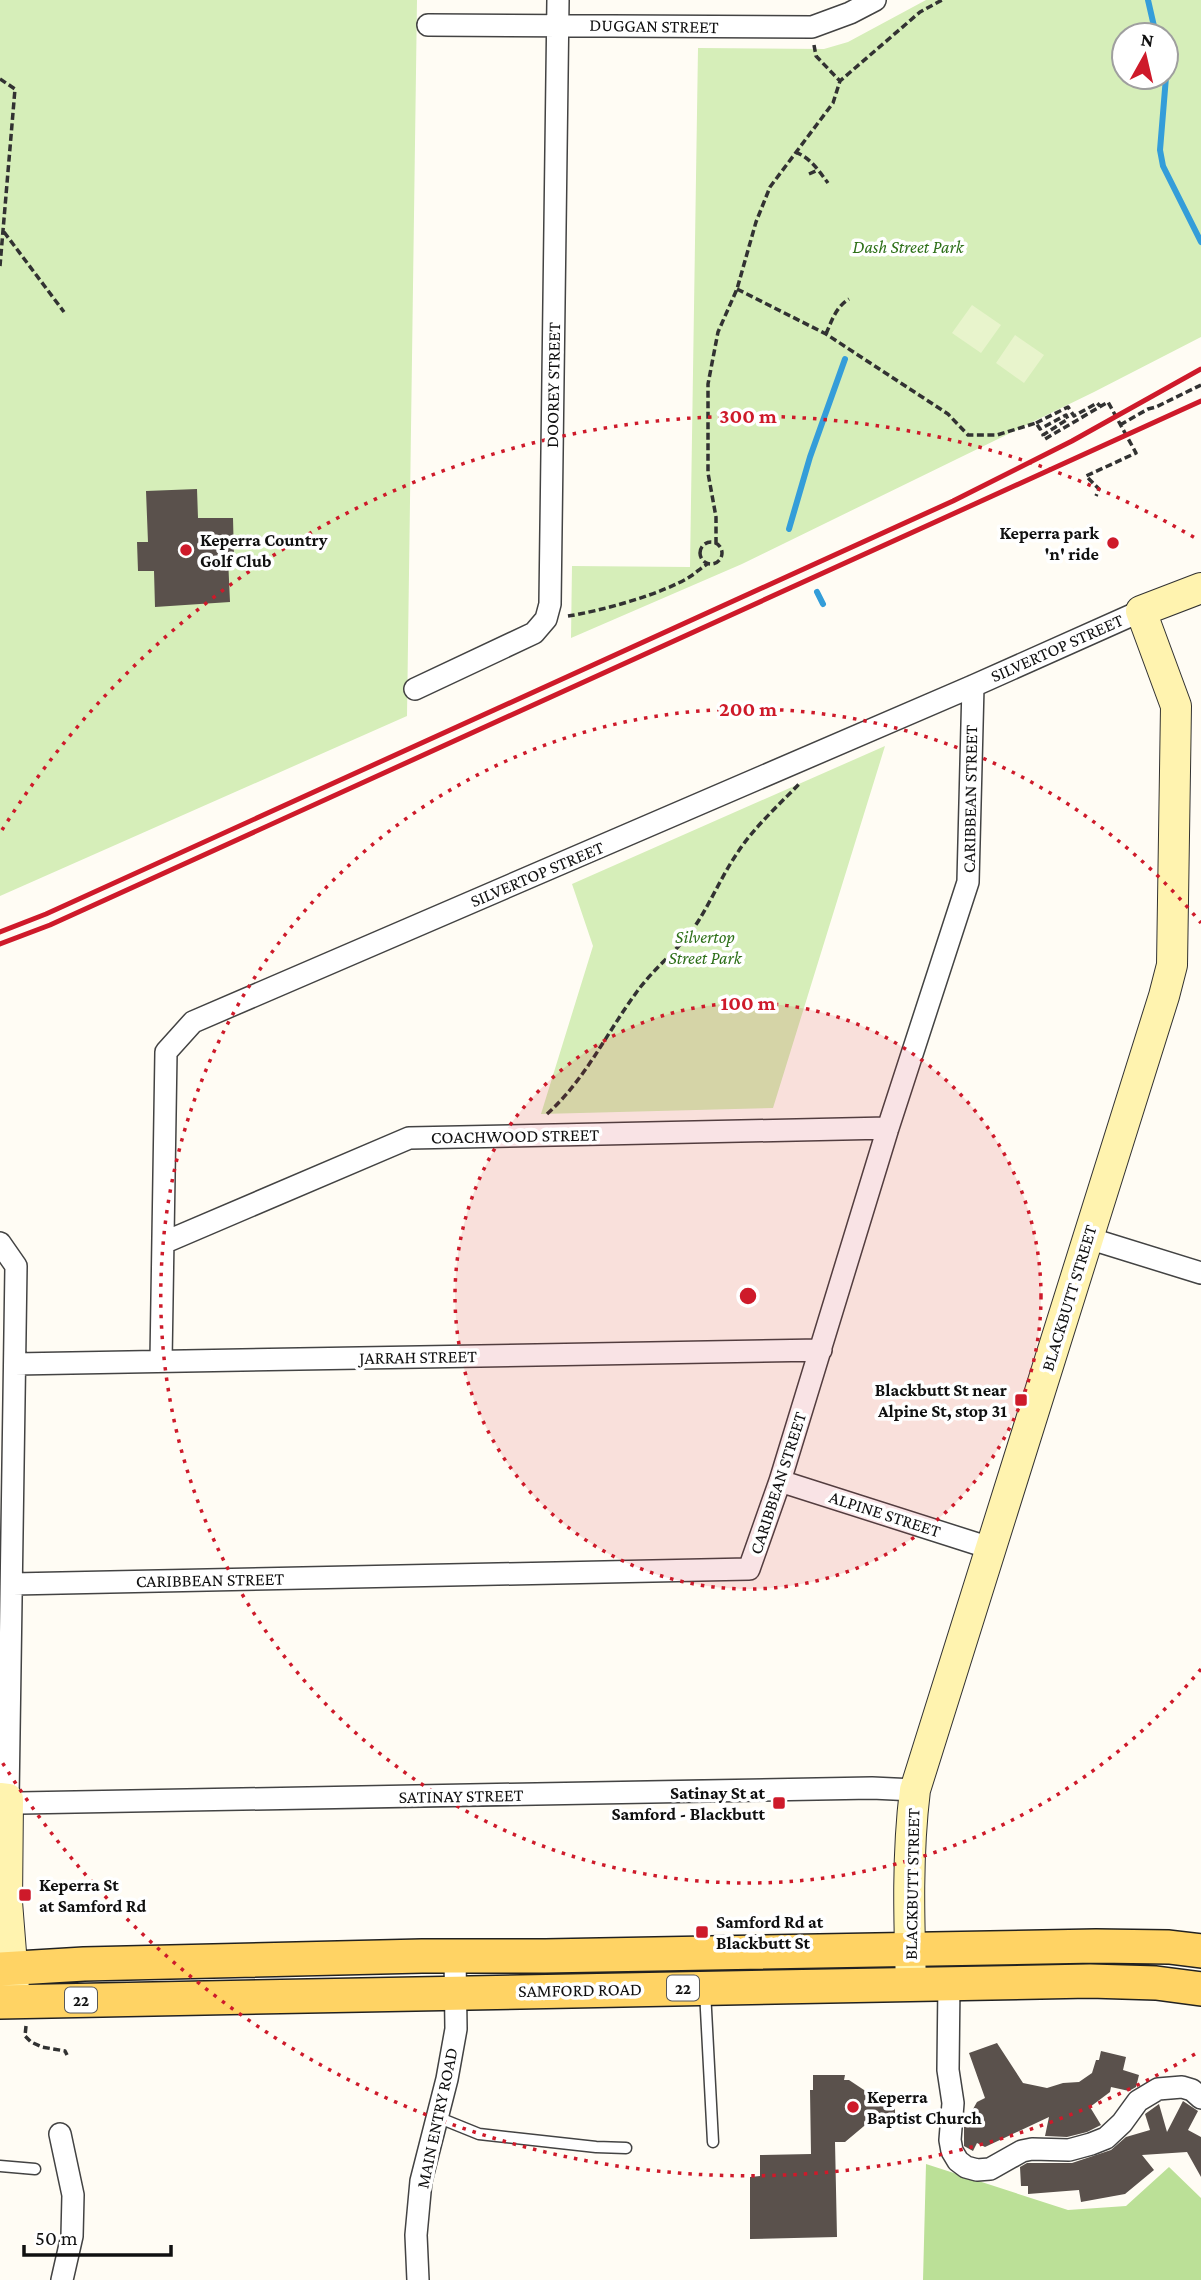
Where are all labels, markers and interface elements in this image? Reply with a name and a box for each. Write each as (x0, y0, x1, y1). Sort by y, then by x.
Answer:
street label: DUGGAN STREET (589, 15, 719, 37)
north arrow (1110, 21, 1180, 91)
text: N (1139, 28, 1155, 51)
park label: Dash Street Park (852, 237, 965, 257)
street label: DOOREY STREET (542, 322, 564, 448)
text: 300 m (719, 404, 777, 428)
place label: Keperra park 'n' ride (999, 523, 1099, 564)
place label: Keperra Country Golf Club (200, 530, 328, 571)
marker: Keperra park 'n' ride (1105, 535, 1121, 551)
marker: Keperra Country Golf Club (178, 542, 194, 558)
street label: SILVERTOP STREET (988, 610, 1127, 686)
text: 200 m (719, 697, 777, 721)
street label: CARIBBEAN STREET (959, 724, 981, 873)
street label: SILVERTOP STREET (467, 837, 607, 911)
park label: Silvertop Street Park (668, 927, 743, 968)
text: 100 m (720, 991, 776, 1015)
street label: COACHWOOD STREET (431, 1125, 599, 1147)
street label: BLACKBUTT STREET (1037, 1222, 1101, 1374)
centre of rings (736, 1284, 760, 1308)
street label: JARRAH STREET (357, 1346, 477, 1368)
place label: Blackbutt St near Alpine St, stop 31 (875, 1380, 1007, 1421)
marker: Blackbutt St near Alpine St, stop 31 (1013, 1392, 1029, 1408)
street label: CARIBBEAN STREET (746, 1409, 811, 1557)
street label: ALPINE STREET (827, 1487, 944, 1542)
street label: CARIBBEAN STREET (136, 1569, 285, 1591)
place label: Satinay St at Samford - Blackbutt (611, 1783, 766, 1824)
street label: SATINAY STREET (398, 1785, 524, 1807)
marker: Satinay St at Samford - Blackbutt (771, 1795, 787, 1811)
street label: BLACKBUTT STREET (901, 1808, 923, 1960)
place label: Keperra St at Samford Rd (39, 1875, 147, 1916)
marker: Keperra St at Samford Rd (17, 1887, 33, 1903)
place label: Samford Rd at Blackbutt St (716, 1912, 824, 1953)
marker: Samford Rd at Blackbutt St (694, 1924, 710, 1940)
road number: 22 (667, 1976, 699, 2000)
street label: SAMFORD ROAD (518, 1979, 642, 2001)
road number: 22 (65, 1988, 97, 2012)
street label: MAIN ENTRY ROAD (412, 2046, 462, 2190)
place label: Keperra Baptist Church (867, 2087, 982, 2128)
marker: Keperra Baptist Church (845, 2099, 861, 2115)
scale bar (24, 2214, 172, 2258)
text: 50 m (35, 2226, 78, 2250)

